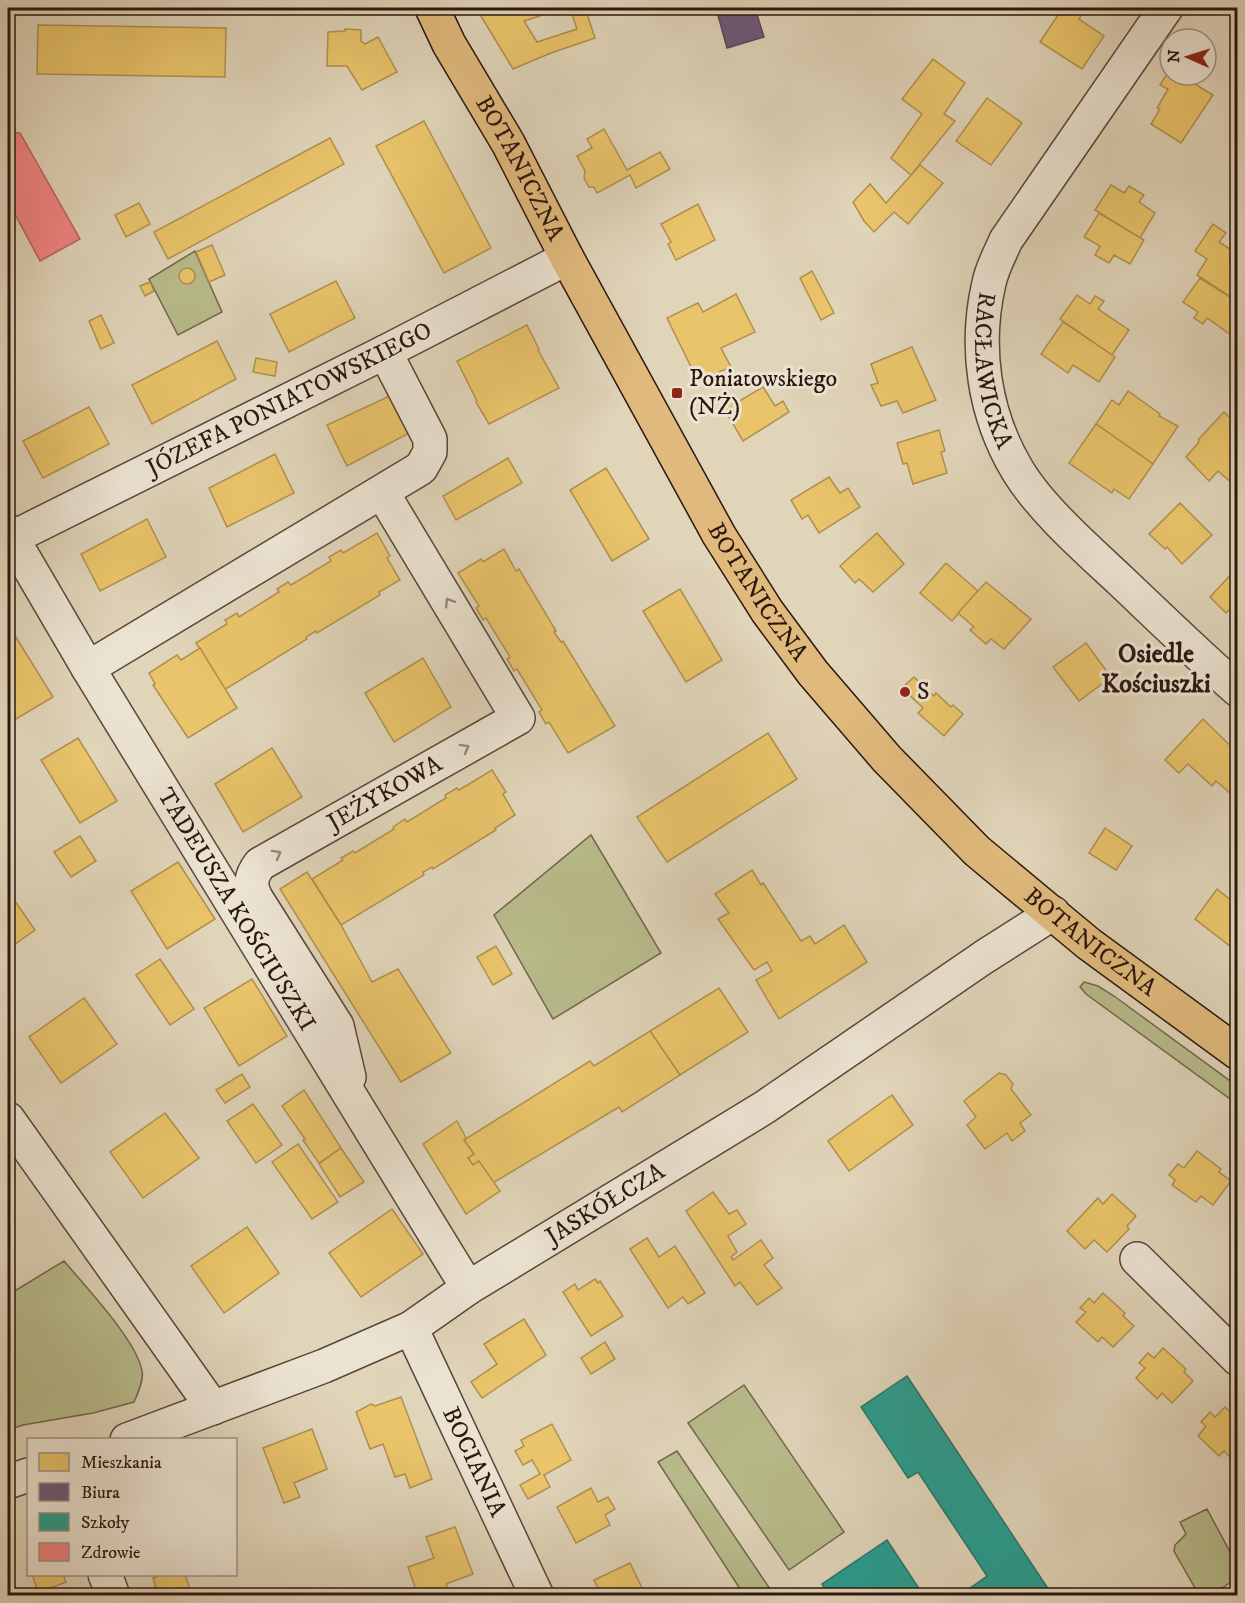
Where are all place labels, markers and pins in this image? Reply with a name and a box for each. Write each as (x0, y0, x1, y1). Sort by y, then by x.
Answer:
place label: Poniatowskiego (NŻ) (689, 364, 837, 422)
marker: Poniatowskiego (NŻ) (670, 386, 684, 400)
place label: S (917, 677, 930, 707)
marker: S (898, 685, 912, 699)

